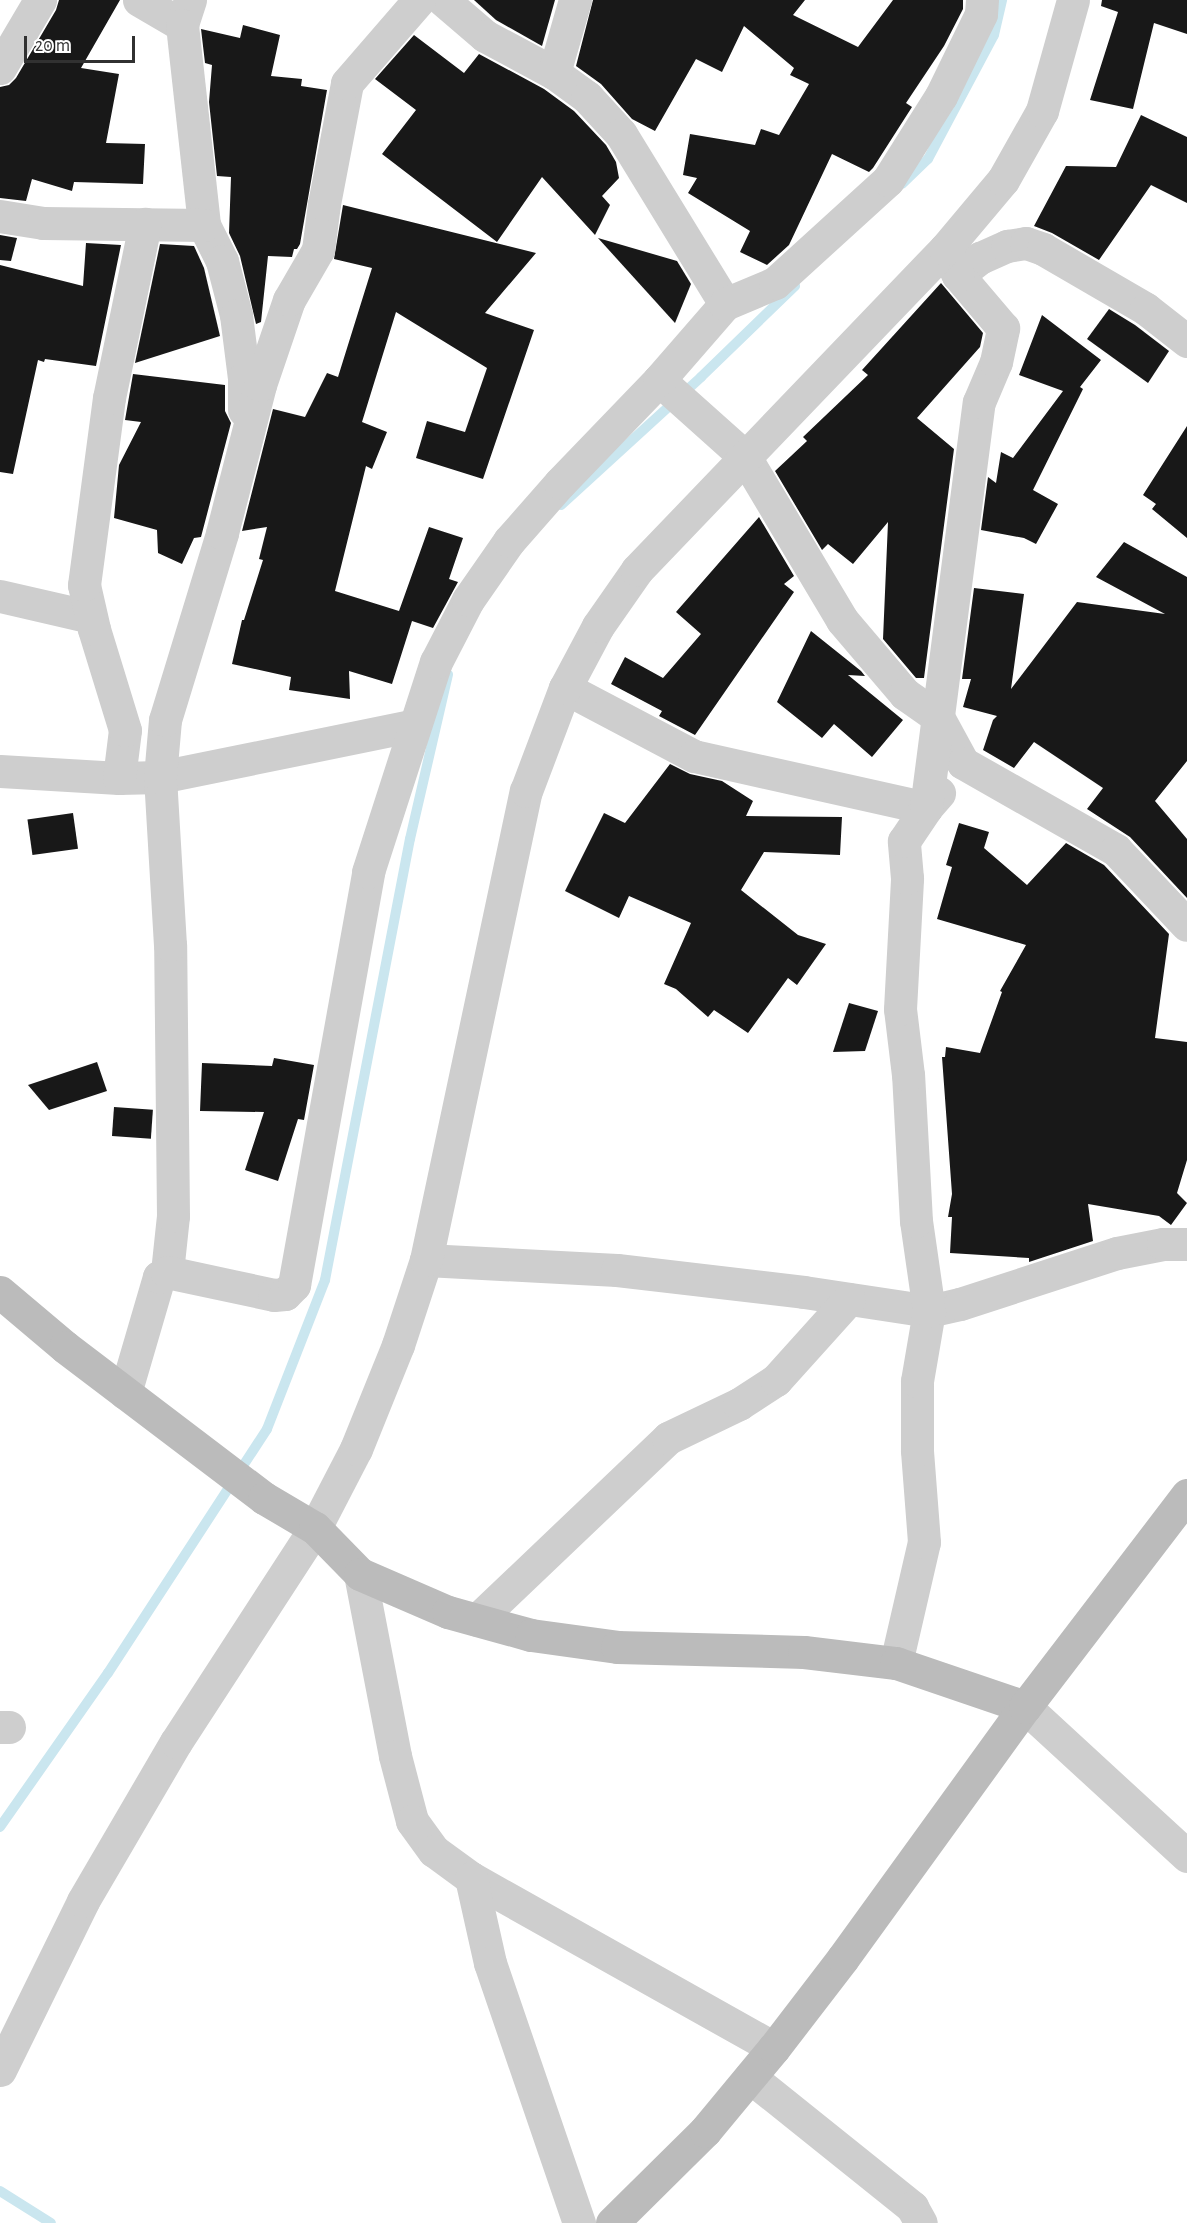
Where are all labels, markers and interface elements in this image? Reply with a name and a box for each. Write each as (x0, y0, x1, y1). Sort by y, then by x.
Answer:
scale bar (27, 24, 138, 62)
text: 20 m (35, 37, 70, 55)

